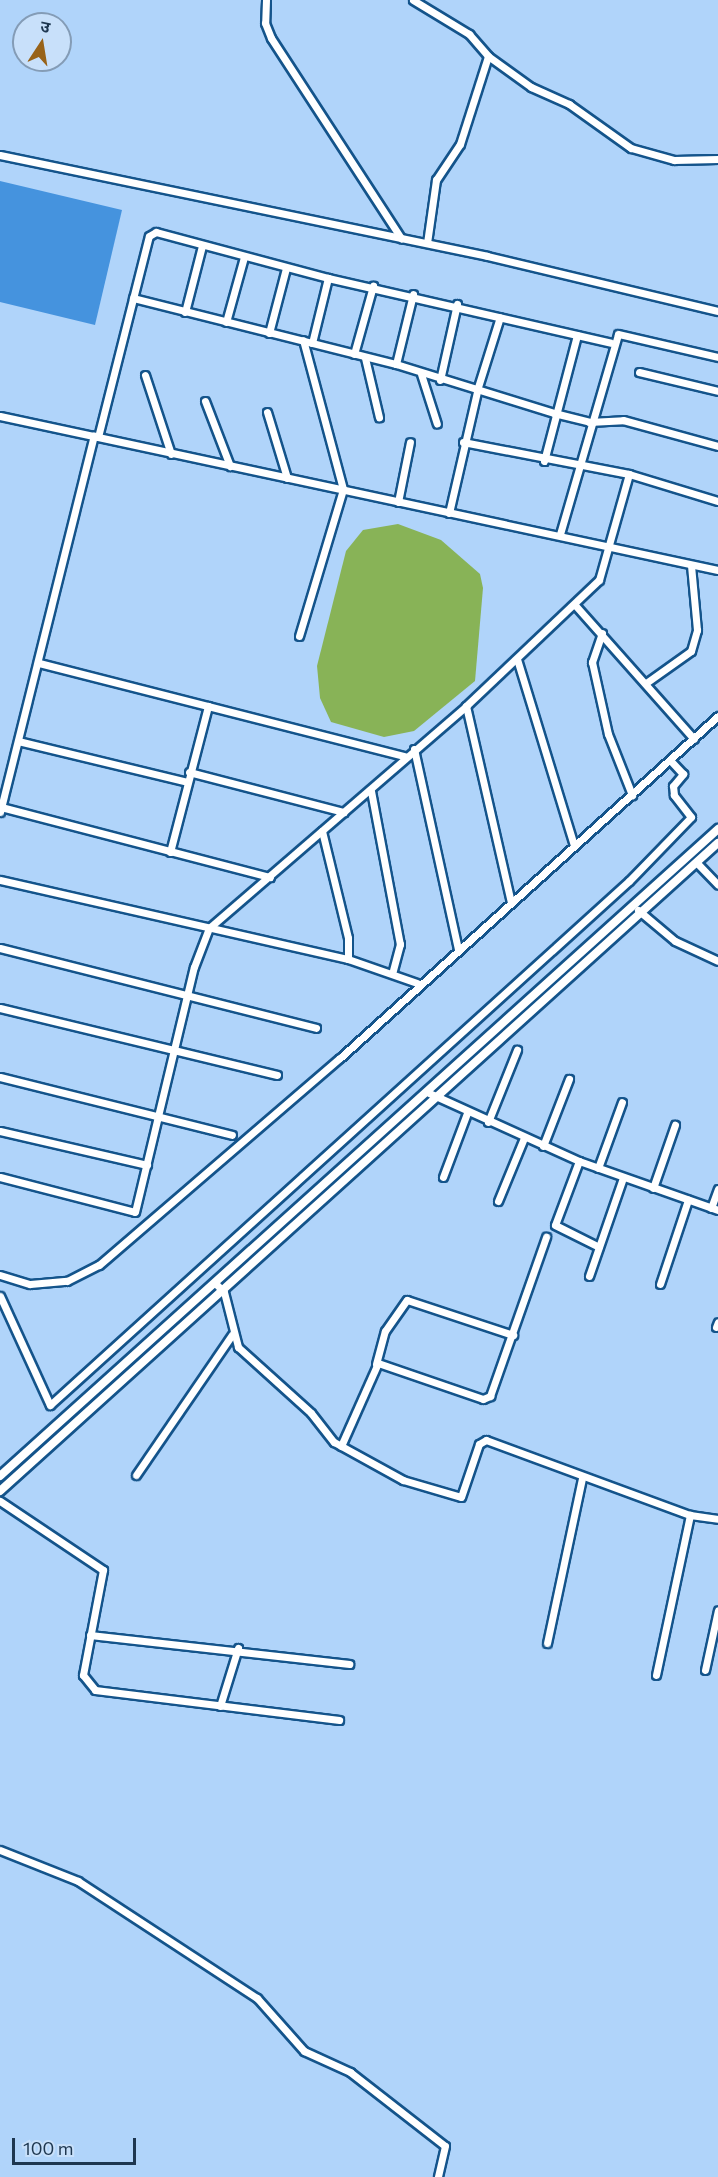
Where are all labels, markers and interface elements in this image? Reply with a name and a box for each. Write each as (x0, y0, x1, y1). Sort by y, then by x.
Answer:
north arrow (12, 12, 72, 72)
text: उ (39, 16, 52, 36)
scale bar (15, 2126, 140, 2164)
text: 100 m (23, 2137, 73, 2159)

